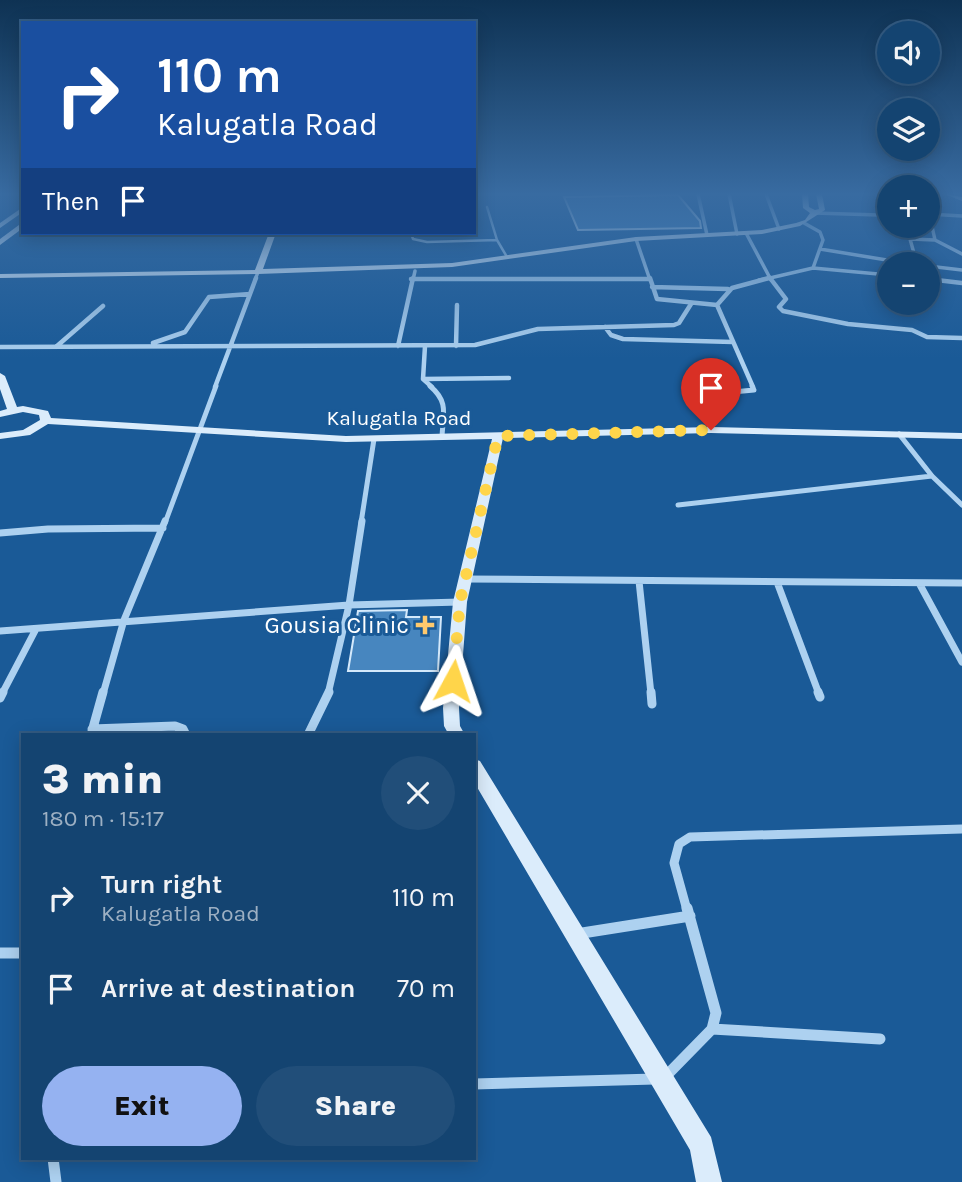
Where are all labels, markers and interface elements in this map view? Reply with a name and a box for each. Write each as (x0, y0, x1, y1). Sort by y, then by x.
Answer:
map controls (877, 21, 940, 315)
button: sound (877, 21, 940, 84)
text: 110 m (157, 47, 282, 104)
icon: right (42, 49, 133, 140)
button: layers (877, 98, 940, 161)
text: Kalugatla Road (157, 106, 378, 143)
button: + (877, 175, 940, 238)
icon: arrive (114, 182, 152, 220)
text: Then (42, 186, 100, 217)
button: − (877, 252, 940, 315)
pin (681, 358, 741, 430)
icon: arrive (692, 369, 730, 407)
street label: Kalugatla Road (327, 406, 472, 430)
place label: Gousia Clinic (265, 611, 409, 639)
marker: Gousia Clinic (415, 615, 435, 635)
position arrow (416, 644, 490, 718)
text: 3 min (42, 754, 163, 804)
button: close (381, 756, 455, 830)
text: 180 m · 15:17 (42, 805, 164, 832)
text: Turn right (101, 869, 222, 900)
icon: right (42, 879, 80, 917)
text: 110 m (392, 882, 455, 913)
text: Kalugatla Road (101, 900, 260, 927)
icon: arrive (42, 970, 80, 1008)
text: Arrive at destination (101, 973, 355, 1004)
text: 70 m (397, 973, 455, 1004)
button: Exit (42, 1066, 242, 1146)
button: Share (256, 1066, 455, 1146)

